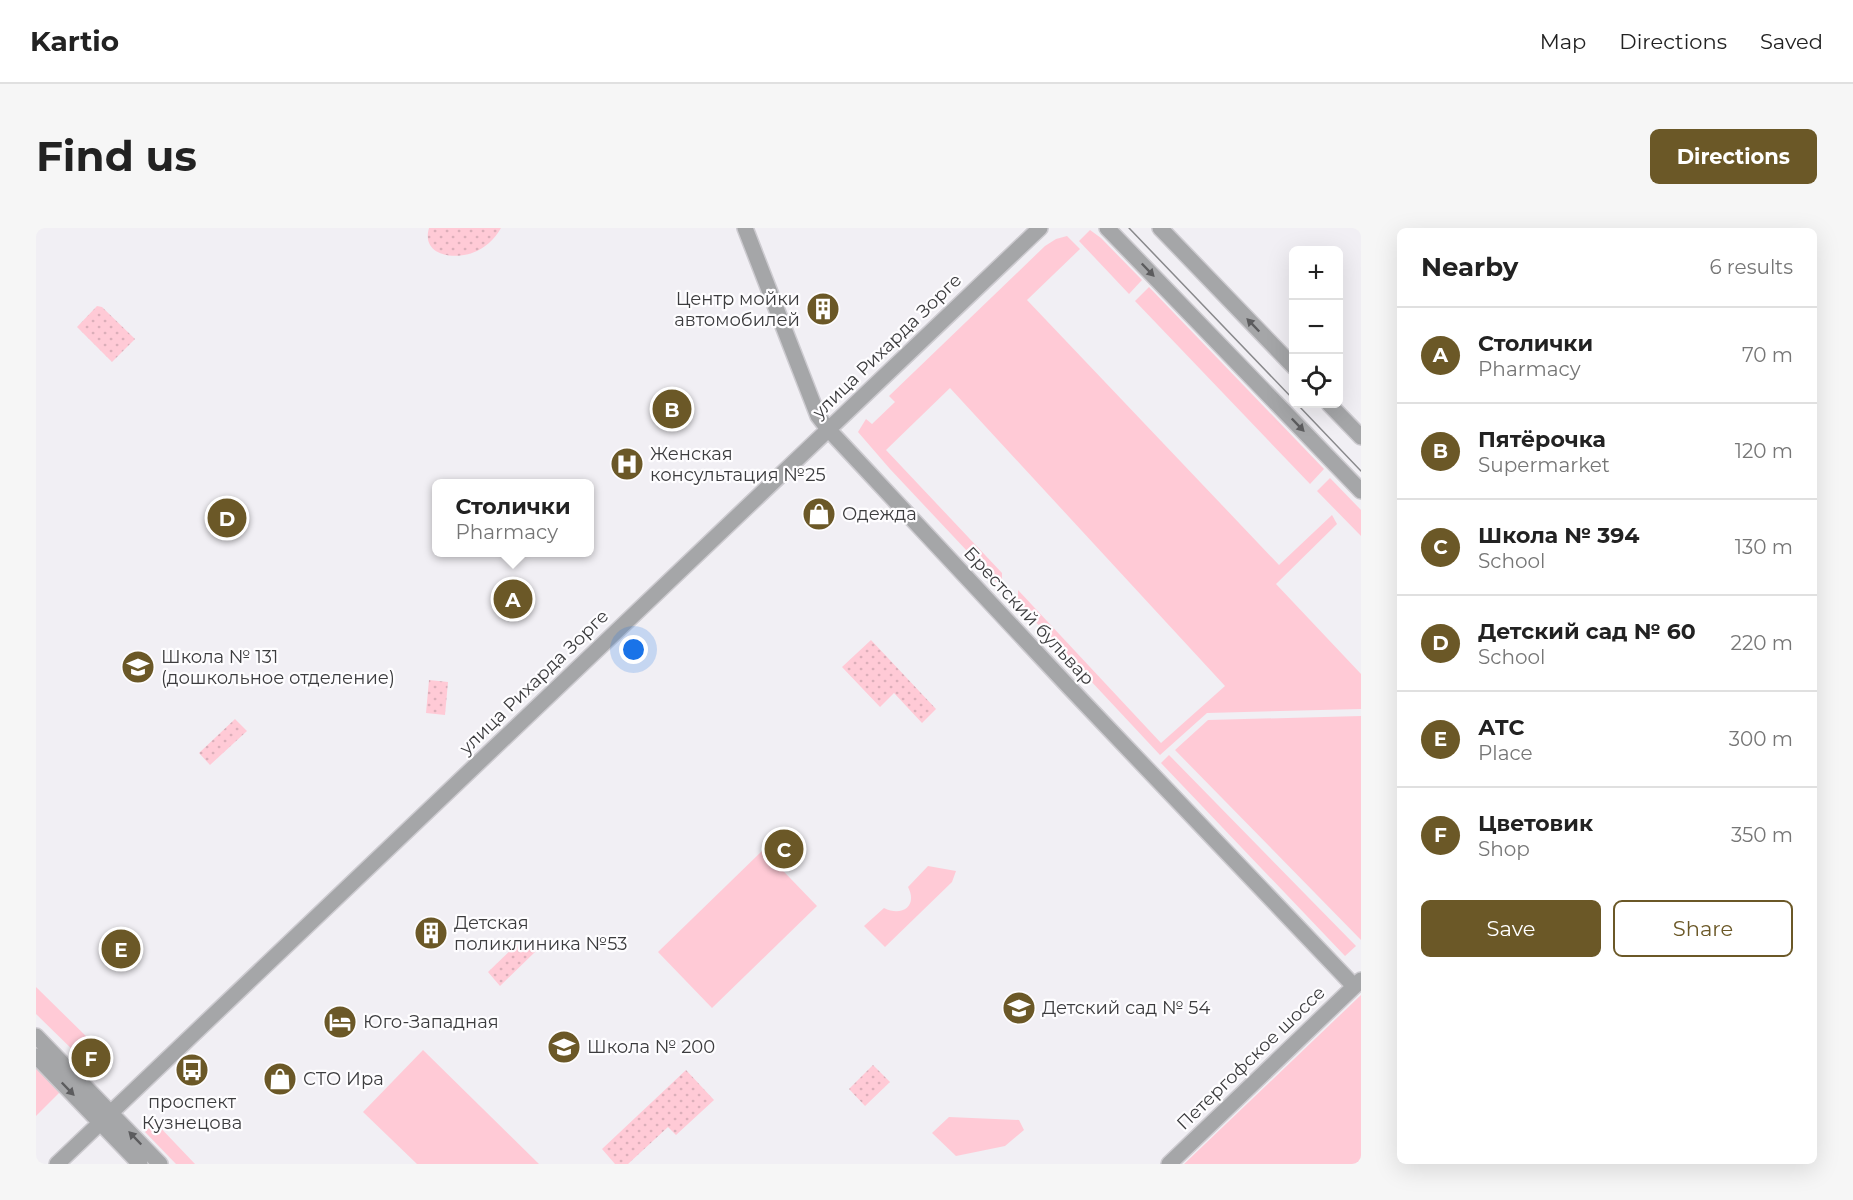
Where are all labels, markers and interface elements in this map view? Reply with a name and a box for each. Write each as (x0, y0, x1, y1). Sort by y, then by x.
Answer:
text: Kartio (30, 24, 119, 58)
text: Map (1540, 29, 1586, 54)
text: Directions (1619, 29, 1727, 54)
text: Saved (1760, 29, 1823, 54)
button: Directions (1650, 129, 1817, 184)
text: Find us (36, 130, 197, 182)
map controls (1289, 246, 1343, 408)
button: + (1289, 246, 1343, 300)
text: Nearby (1421, 251, 1518, 283)
text: 6 results (1709, 255, 1793, 279)
one-way arrow (1140, 263, 1154, 277)
street label: улица Рихарда Зорге (807, 269, 966, 424)
place label: Центр мойки автомобилей (674, 288, 800, 331)
building icon: Центр мойки автомобилей (805, 291, 841, 327)
button: − (1289, 300, 1343, 354)
one-way arrow (1246, 317, 1260, 332)
text: Столички (1478, 330, 1593, 357)
text: A (1433, 343, 1448, 367)
text: 70 m (1742, 343, 1793, 367)
button: locate (1289, 354, 1343, 408)
text: Pharmacy (1478, 357, 1581, 381)
pin: B (652, 386, 692, 432)
one-way arrow (1290, 418, 1304, 432)
text: Пятёрочка (1478, 426, 1606, 453)
text: B (1433, 439, 1448, 463)
text: 120 m (1735, 439, 1793, 463)
place label: Женская консультация №25 (650, 443, 826, 486)
hospital icon: Женская консультация №25 (609, 446, 645, 482)
text: Supermarket (1478, 453, 1610, 477)
popup (432, 479, 594, 557)
text: Столички (455, 493, 571, 520)
pin: D (208, 496, 246, 540)
shop icon: Одежда (801, 496, 837, 532)
place label: Одежда (842, 503, 917, 525)
text: Pharmacy (455, 520, 558, 544)
text: Школа № 394 (1478, 522, 1640, 549)
text: C (1433, 535, 1448, 559)
text: 130 m (1735, 535, 1793, 559)
street label: Брестский бульвар (959, 542, 1099, 690)
text: School (1478, 549, 1545, 573)
pin: A (494, 576, 532, 622)
street label: улица Рихарда Зорге (454, 605, 613, 760)
text: Детский сад № 60 (1478, 618, 1696, 645)
text: D (1432, 631, 1449, 655)
text: 220 m (1731, 631, 1793, 655)
your location (619, 635, 648, 664)
text: School (1478, 645, 1545, 669)
place label: Школа № 131 (дошкольное отделение) (161, 646, 395, 689)
school or university icon: Школа № 131 (дошкольное отделение) (120, 649, 156, 685)
text: АТС (1478, 714, 1525, 741)
text: E (1434, 727, 1447, 751)
text: 300 m (1729, 727, 1793, 751)
text: Place (1478, 741, 1533, 765)
text: Цветовик (1478, 810, 1593, 837)
text: F (1434, 823, 1447, 847)
text: 350 m (1731, 823, 1793, 847)
pin: C (764, 826, 804, 872)
text: Shop (1478, 837, 1530, 861)
button: Save (1421, 900, 1601, 957)
button: Share (1613, 900, 1793, 957)
place label: Детская поликлиника №53 (454, 912, 627, 955)
building icon: Детская поликлиника №53 (413, 915, 449, 951)
pin: E (102, 926, 140, 972)
street label: Петергофское шоссе (1172, 981, 1330, 1135)
school or university icon: Детский сад № 54 (1001, 990, 1037, 1026)
place label: Детский сад № 54 (1042, 997, 1210, 1019)
hotel icon: Юго-Западная (322, 1004, 358, 1040)
place label: Юго-Западная (363, 1011, 499, 1033)
school or university icon: Школа № 200 (546, 1029, 582, 1065)
pin: F (72, 1036, 110, 1080)
place label: Школа № 200 (587, 1036, 715, 1058)
bus stop icon: проспект Кузнецова (174, 1052, 210, 1088)
shop icon: СТО Ира (262, 1061, 298, 1097)
place label: СТО Ира (303, 1068, 384, 1090)
one-way arrow (61, 1082, 75, 1097)
place label: проспект Кузнецова (142, 1091, 242, 1134)
one-way arrow (128, 1131, 142, 1146)

